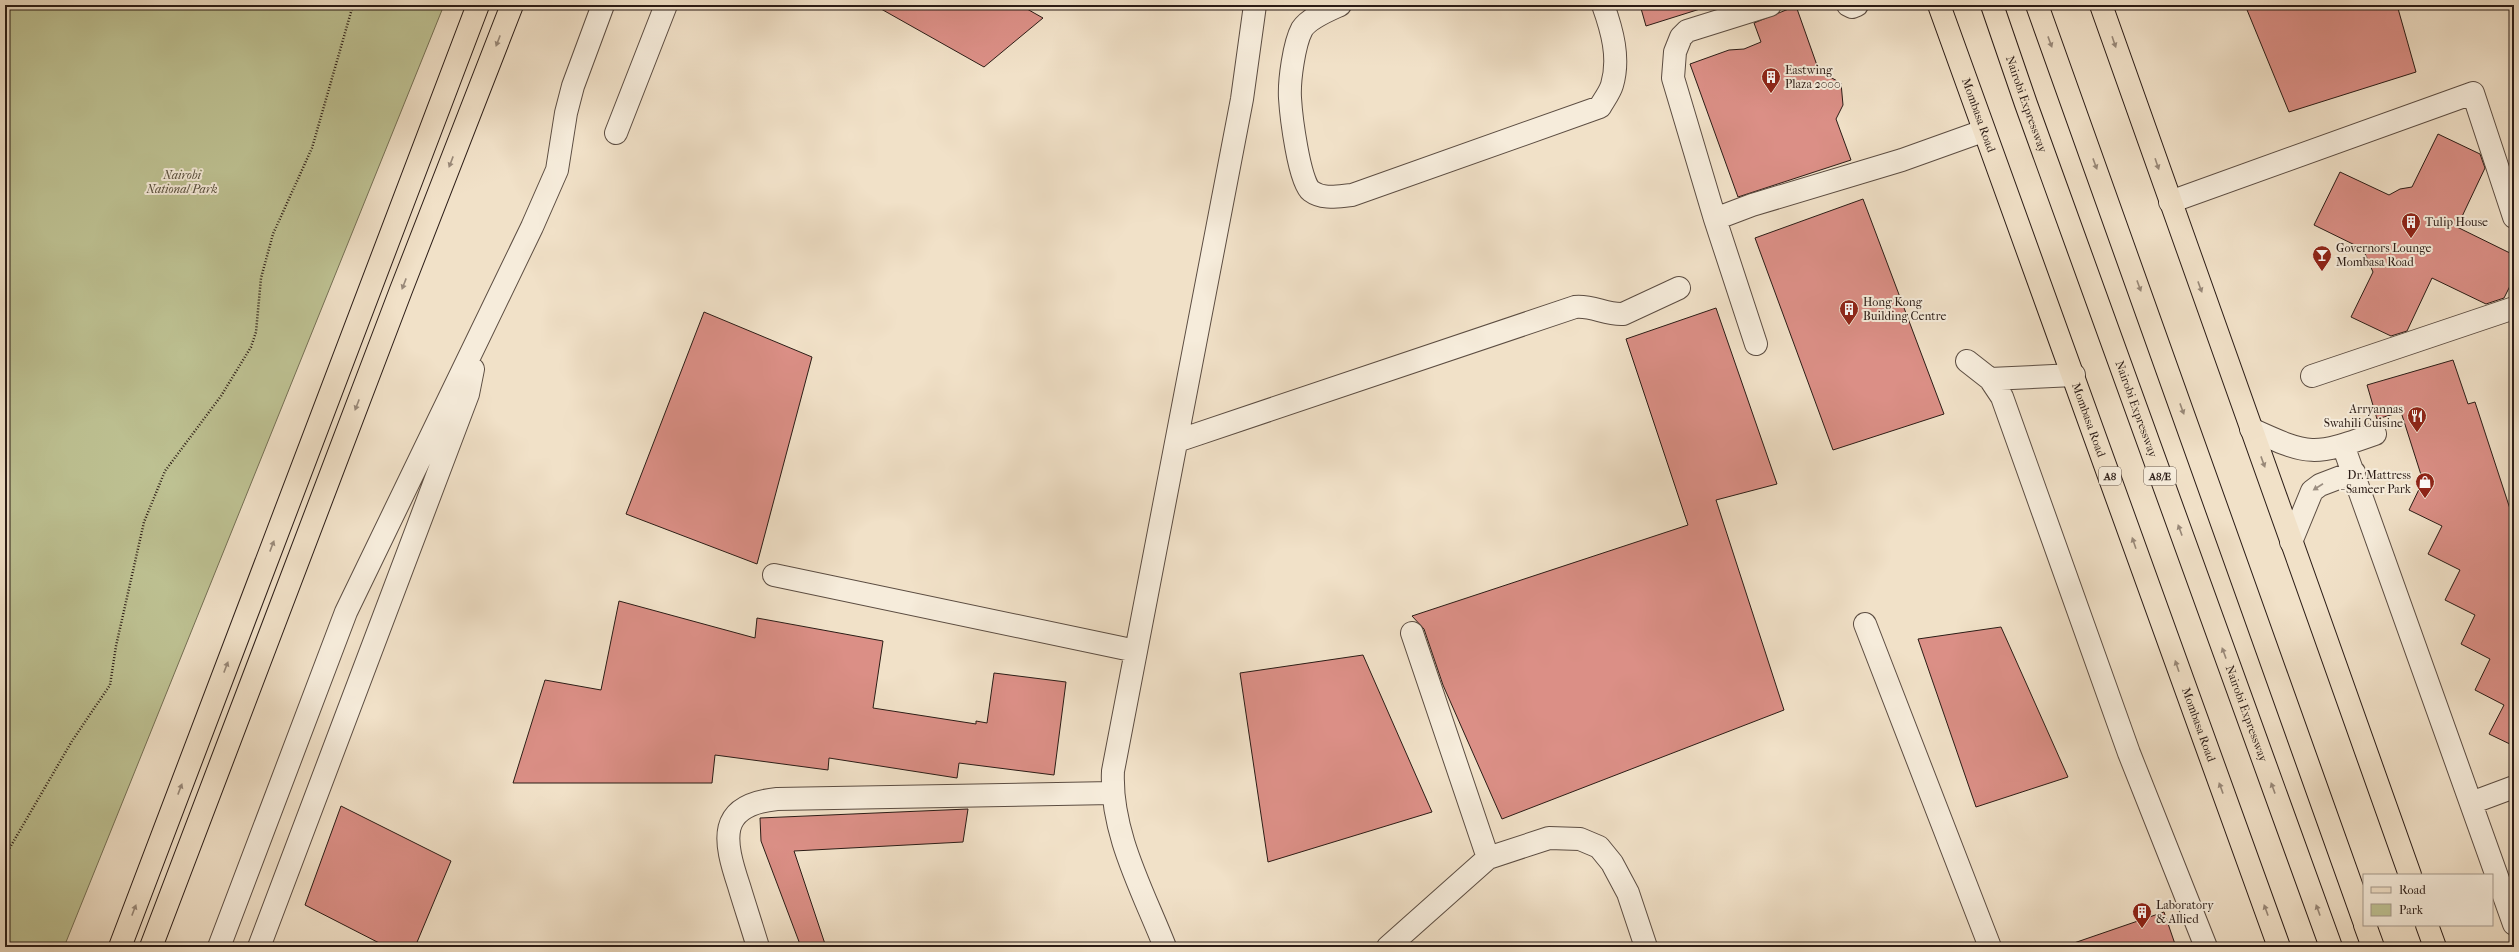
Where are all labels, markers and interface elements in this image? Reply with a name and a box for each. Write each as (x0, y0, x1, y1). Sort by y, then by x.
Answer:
one-way arrow (495, 36, 501, 48)
one-way arrow (2048, 36, 2054, 48)
one-way arrow (2111, 36, 2117, 48)
street label: Nairobi Expressway (2003, 54, 2050, 155)
place label: Eastwing Plaza 2000 (1785, 63, 1841, 91)
building icon: Eastwing Plaza 2000 (1760, 66, 1782, 94)
street label: Mombasa Road (1959, 76, 1999, 155)
one-way arrow (447, 157, 453, 169)
one-way arrow (2092, 158, 2098, 170)
one-way arrow (2154, 159, 2160, 171)
park label: Nairobi National Park (145, 168, 218, 196)
building icon: Tulip House (2400, 211, 2422, 239)
place label: Tulip House (2425, 215, 2488, 229)
place label: Governors Lounge Mombasa Road (2336, 241, 2432, 269)
bar icon: Governors Lounge Mombasa Road (2311, 244, 2333, 272)
one-way arrow (400, 278, 406, 290)
one-way arrow (2136, 281, 2142, 293)
one-way arrow (2198, 281, 2204, 293)
place label: Hong Kong Building Centre (1863, 295, 1947, 323)
building icon: Hong Kong Building Centre (1838, 298, 1860, 326)
street label: Nairobi Expressway (2112, 359, 2160, 460)
street label: Mombasa Road (2069, 381, 2109, 459)
one-way arrow (354, 400, 360, 412)
place label: Arryannas Swahili Cuisine (2324, 402, 2404, 430)
one-way arrow (2180, 403, 2186, 415)
restaurant icon: Arryannas Swahili Cuisine (2406, 405, 2428, 433)
one-way arrow (2260, 456, 2266, 468)
road number: A8 (2099, 467, 2121, 485)
road number: A8/E (2144, 467, 2176, 485)
place label: Dr. Mattress - Sameer Park (2340, 468, 2412, 496)
shop icon: Dr. Mattress - Sameer Park (2414, 471, 2436, 499)
one-way arrow (2312, 484, 2324, 491)
one-way arrow (2177, 524, 2183, 536)
one-way arrow (2130, 537, 2136, 549)
one-way arrow (270, 539, 276, 551)
one-way arrow (2221, 646, 2227, 658)
one-way arrow (2174, 659, 2180, 671)
one-way arrow (223, 661, 229, 673)
street label: Nairobi Expressway (2223, 663, 2271, 764)
street label: Mombasa Road (2179, 686, 2219, 764)
one-way arrow (177, 782, 183, 794)
one-way arrow (2218, 782, 2224, 794)
one-way arrow (2270, 782, 2276, 794)
legend (2363, 874, 2493, 926)
text: Road (2399, 883, 2426, 897)
place label: Laboratory & Allied (2156, 898, 2214, 926)
building icon: Laboratory & Allied (2131, 901, 2153, 929)
text: Park (2399, 903, 2424, 917)
one-way arrow (131, 904, 137, 916)
one-way arrow (2262, 904, 2268, 916)
one-way arrow (2314, 904, 2320, 916)

